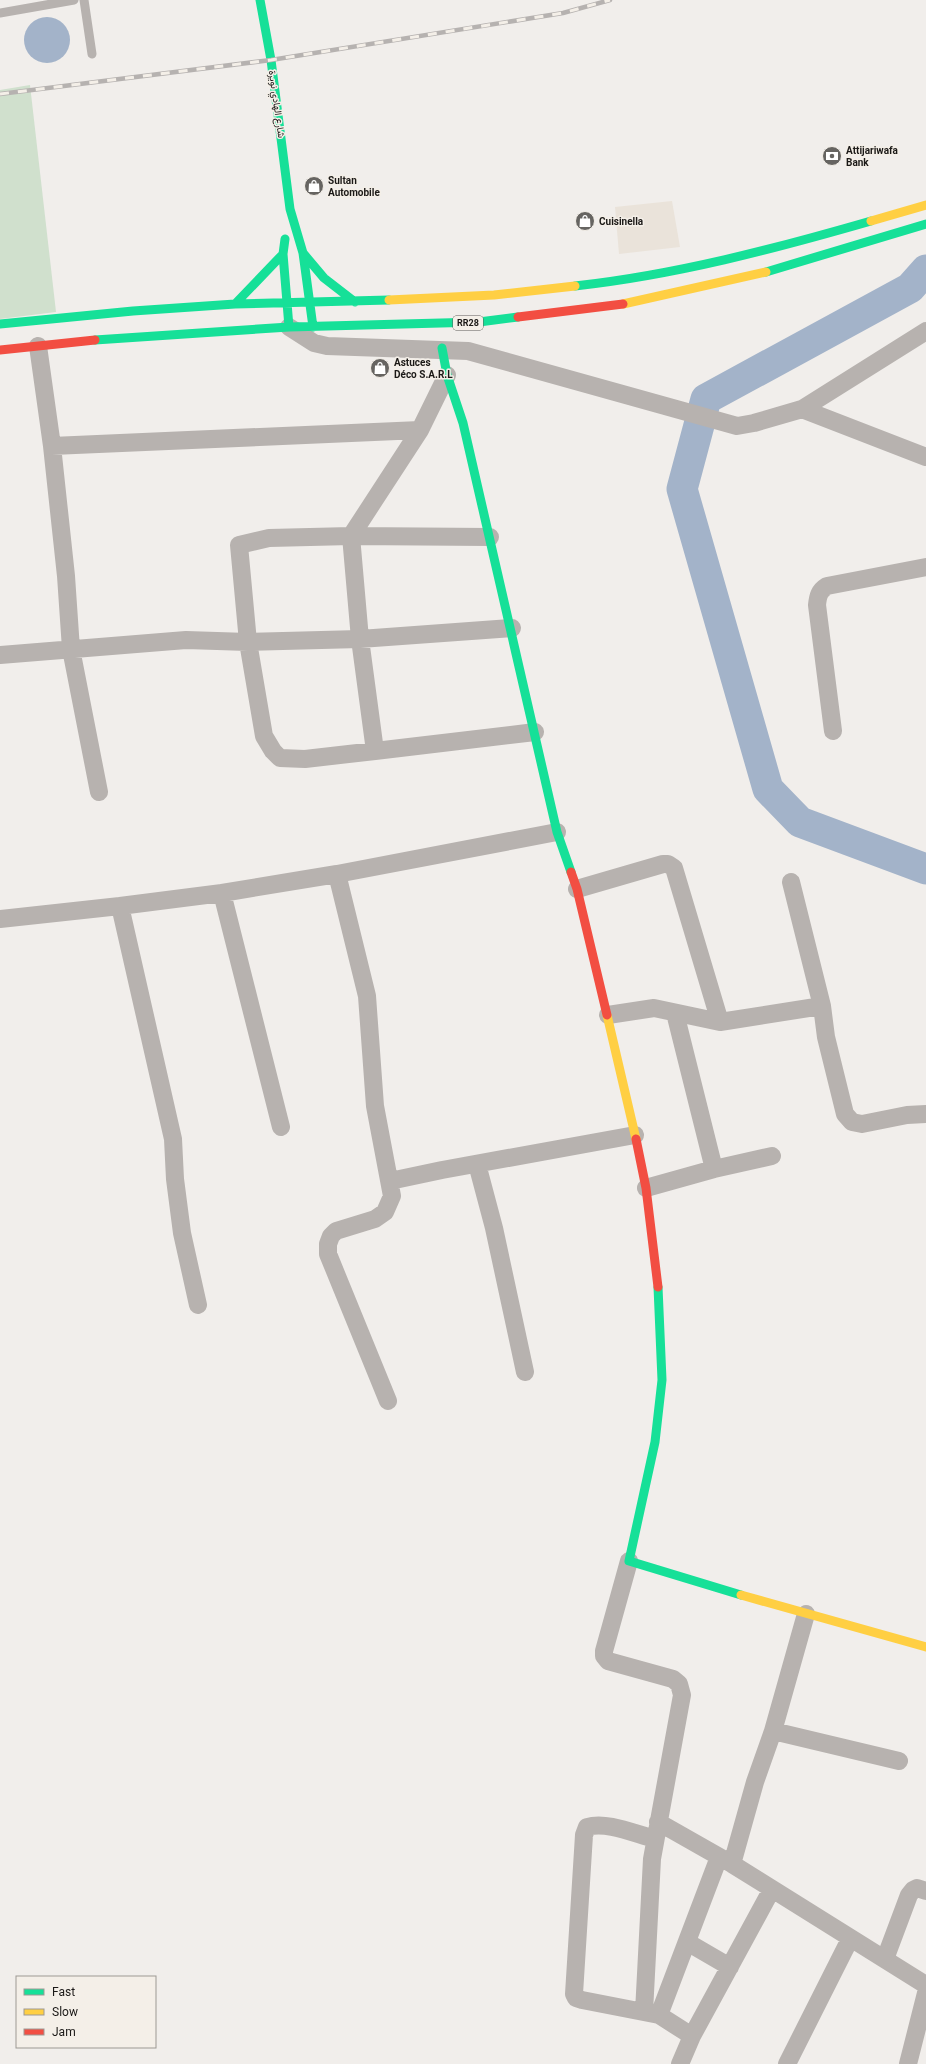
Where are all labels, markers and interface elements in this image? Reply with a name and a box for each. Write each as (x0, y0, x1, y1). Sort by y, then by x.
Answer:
street label: شارع الهادي نويرة (264, 69, 287, 139)
bank icon: Attijariwafa Bank (821, 145, 843, 167)
place label: Attijariwafa Bank (846, 145, 899, 168)
shop icon: Sultan Automobile (303, 175, 325, 197)
place label: Sultan Automobile (328, 175, 380, 198)
shop icon: Cuisinella (574, 210, 596, 232)
place label: Cuisinella (599, 216, 644, 227)
road number: RR28 (453, 316, 483, 330)
shop icon: Astuces Déco S.A.R.L (369, 357, 391, 379)
place label: Astuces Déco S.A.R.L (394, 357, 453, 380)
legend (16, 1976, 156, 2048)
text: Fast (52, 1985, 75, 1999)
text: Slow (52, 2005, 78, 2019)
text: Jam (52, 2025, 76, 2039)

